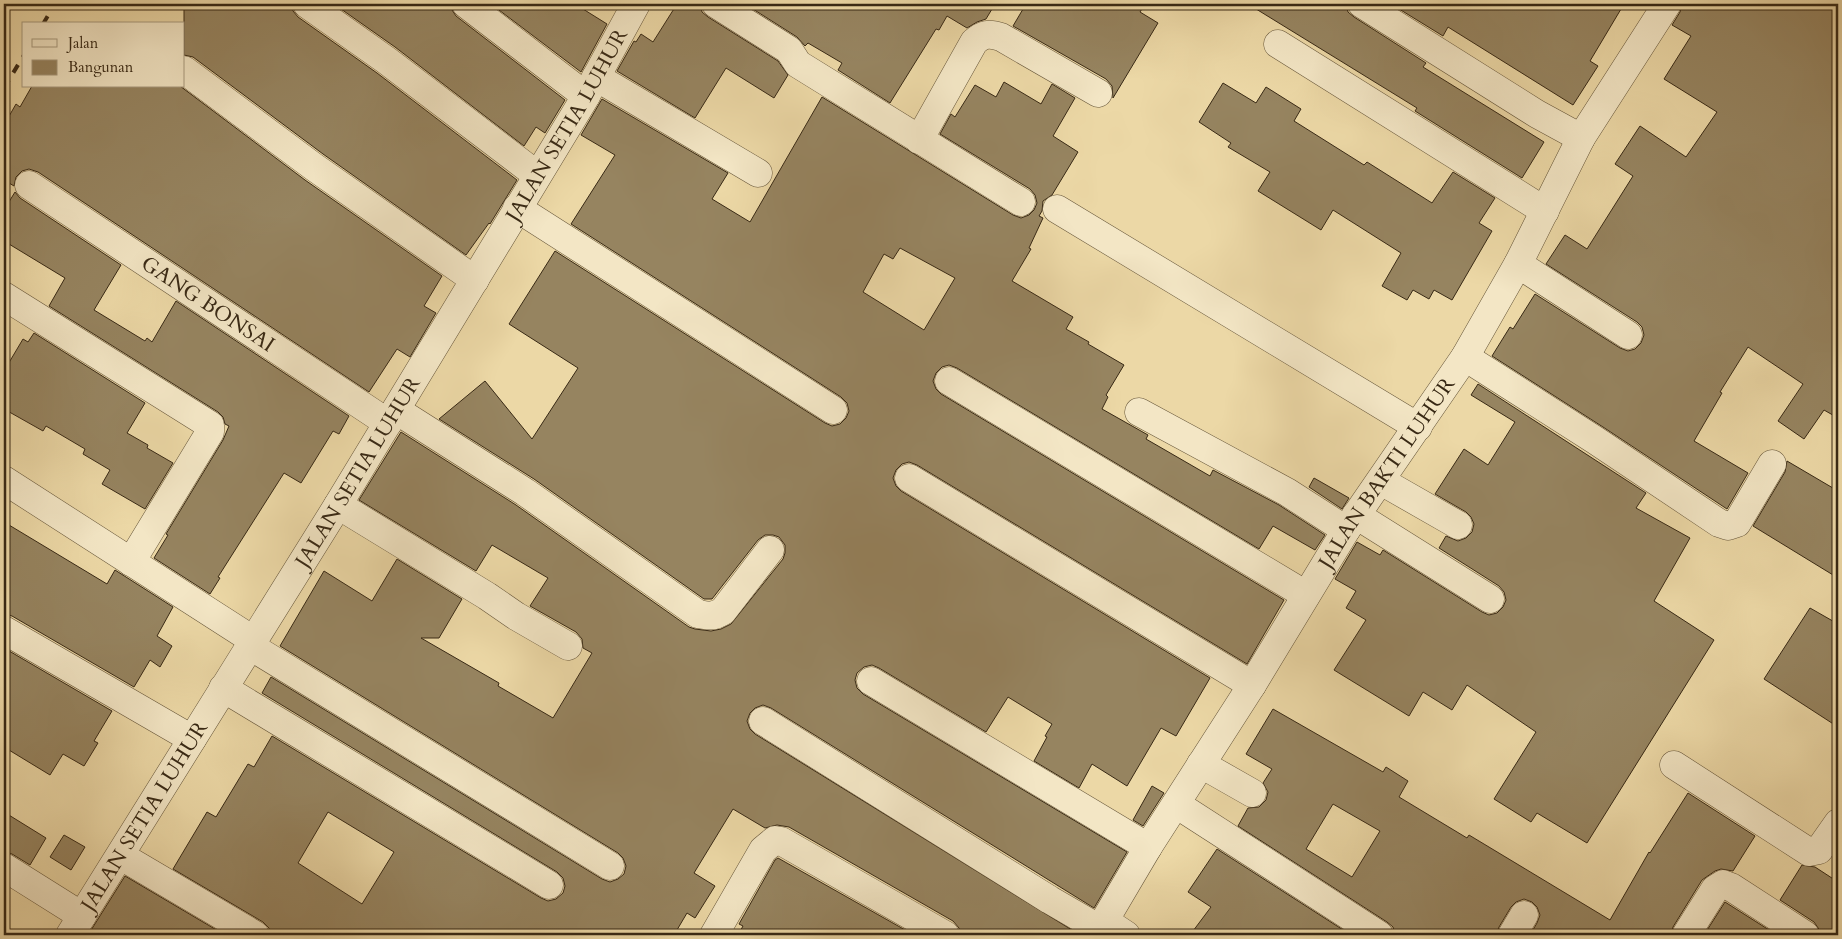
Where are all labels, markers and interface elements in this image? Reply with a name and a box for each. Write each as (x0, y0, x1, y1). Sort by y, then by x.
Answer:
legend (22, 22, 185, 88)
street label: JALAN SETIA LUHUR (497, 23, 634, 230)
text: Jalan (66, 33, 99, 53)
text: Bangunan (68, 57, 134, 77)
street label: GANG BONSAI (136, 249, 281, 359)
street label: JALAN SETIA LUHUR (286, 371, 427, 576)
street label: JALAN BAKTI LUHUR (1310, 371, 1462, 577)
street label: JALAN SETIA LUHUR (72, 715, 215, 919)

